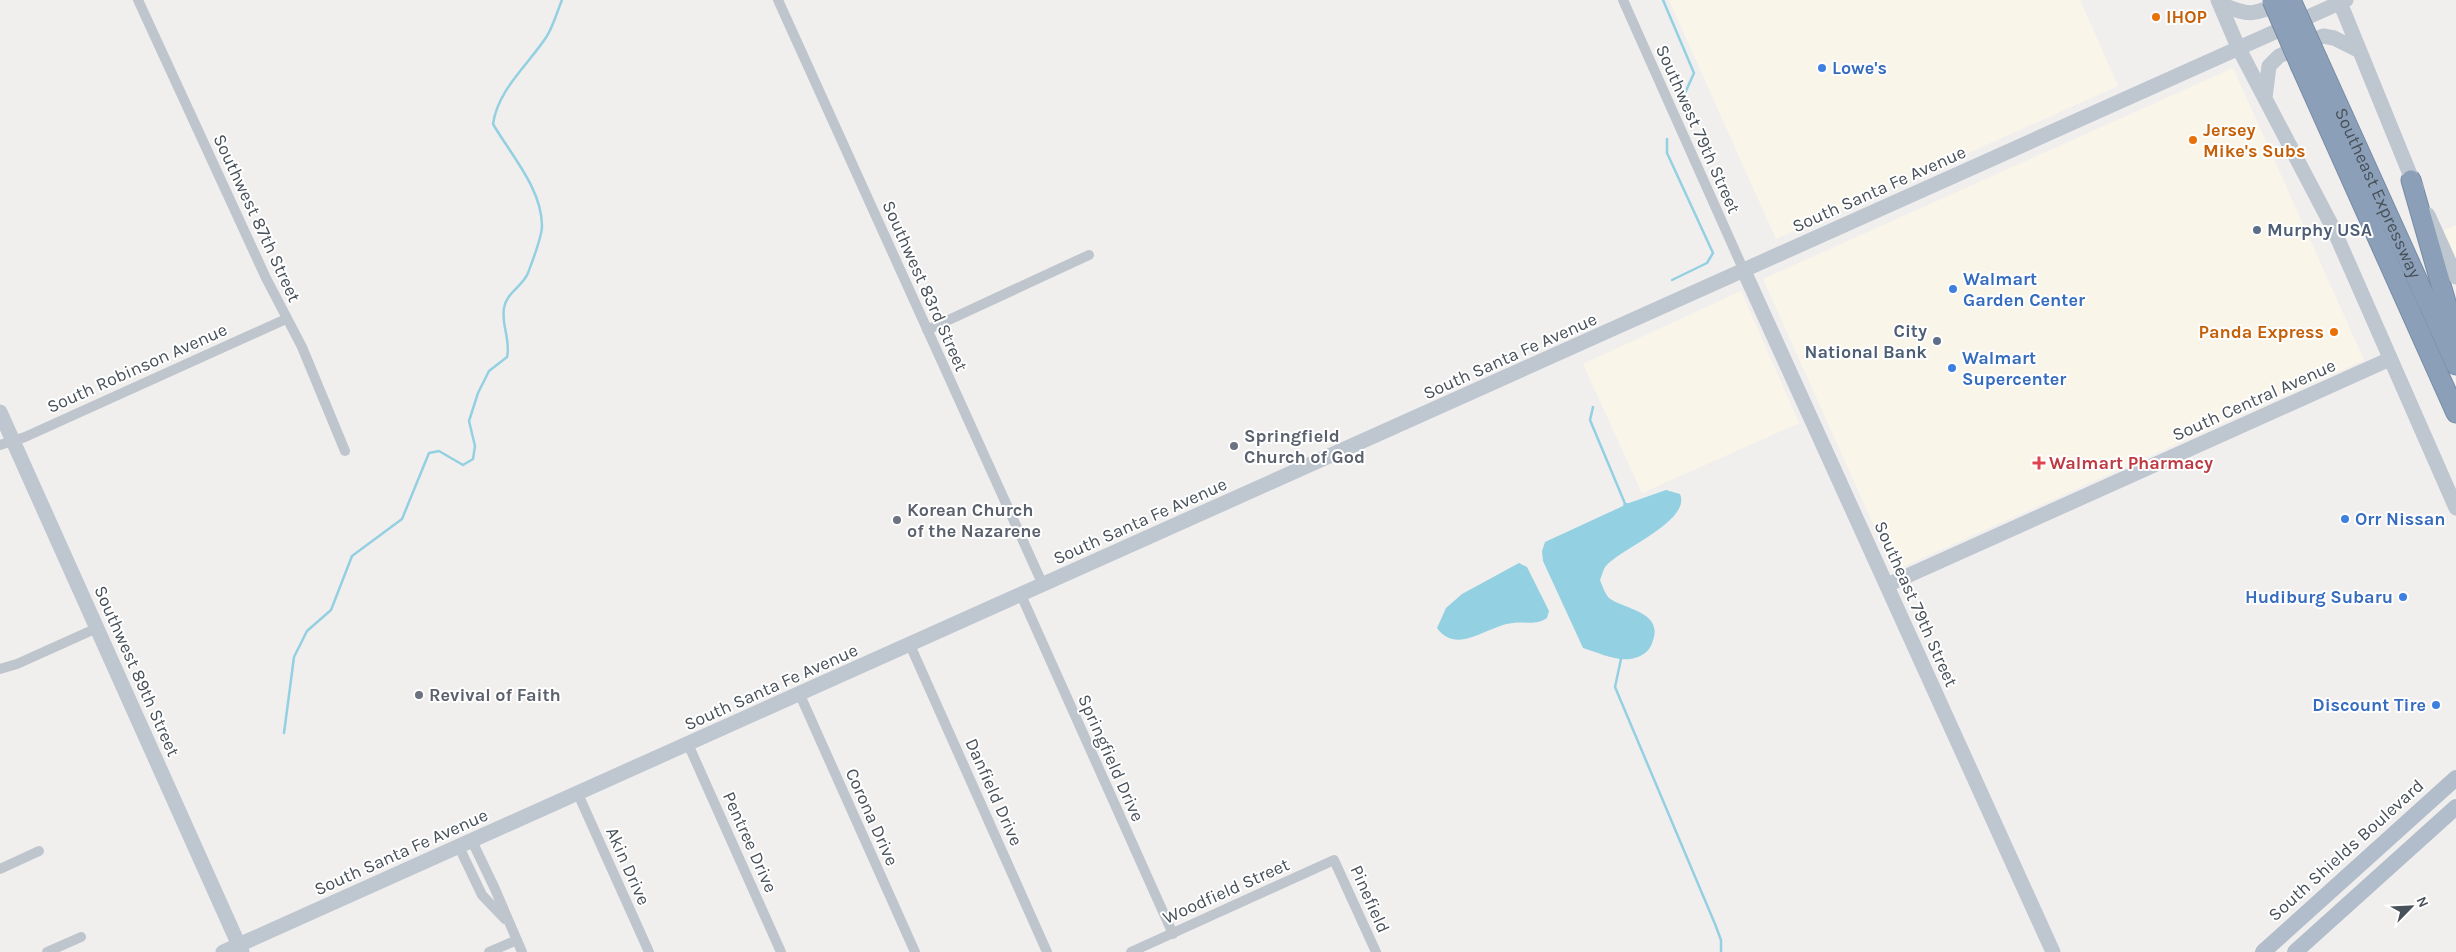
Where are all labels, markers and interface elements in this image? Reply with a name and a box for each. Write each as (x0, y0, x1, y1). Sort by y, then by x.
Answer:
place label: IHOP (2166, 6, 2207, 28)
marker: IHOP (2150, 11, 2162, 23)
street label: Southwest 79th Street (1651, 41, 1745, 217)
place label: Lowe's (1832, 57, 1887, 79)
marker: Lowe's (1816, 62, 1828, 74)
street label: Southeast Expressway (2330, 104, 2427, 282)
place label: Jersey Mike's Subs (2203, 119, 2305, 162)
street label: Southwest 87th Street (208, 130, 306, 306)
marker: Jersey Mike's Subs (2187, 134, 2199, 146)
street label: South Santa Fe Avenue (1789, 141, 1969, 237)
street label: Southwest 83rd Street (877, 197, 973, 375)
place label: Murphy USA (2267, 219, 2372, 241)
marker: Murphy USA (2251, 224, 2263, 236)
place label: Walmart Garden Center (1963, 268, 2085, 311)
marker: Walmart Garden Center (1947, 283, 1959, 295)
street label: South Santa Fe Avenue (1420, 308, 1600, 404)
street label: South Robinson Avenue (43, 318, 231, 418)
place label: City National Bank (1805, 320, 1927, 363)
place label: Panda Express (2199, 321, 2324, 343)
marker: Panda Express (2328, 326, 2340, 338)
marker: City National Bank (1931, 335, 1943, 347)
place label: Walmart Supercenter (1962, 347, 2066, 390)
street label: South Central Avenue (2169, 354, 2339, 446)
marker: Walmart Supercenter (1946, 362, 1958, 374)
place label: Springfield Church of God (1244, 425, 1365, 468)
marker: Springfield Church of God (1228, 440, 1240, 452)
place label: Walmart Pharmacy (2049, 452, 2213, 474)
marker: Walmart Pharmacy (2033, 457, 2045, 469)
street label: South Santa Fe Avenue (1050, 473, 1230, 569)
place label: Korean Church of the Nazarene (907, 499, 1041, 542)
place label: Orr Nissan (2355, 508, 2446, 530)
marker: Orr Nissan (2339, 513, 2351, 525)
marker: Korean Church of the Nazarene (891, 514, 903, 526)
street label: Southeast 79th Street (1870, 518, 1963, 690)
street label: Southwest 89th Street (89, 582, 185, 760)
place label: Hudiburg Subaru (2245, 586, 2393, 608)
marker: Hudiburg Subaru (2397, 591, 2409, 603)
street label: South Santa Fe Avenue (681, 639, 861, 735)
place label: Revival of Faith (429, 684, 561, 706)
marker: Revival of Faith (413, 689, 425, 701)
street label: Springfield Drive (1073, 691, 1149, 825)
place label: Discount Tire (2312, 694, 2426, 716)
marker: Discount Tire (2430, 699, 2442, 711)
street label: Danfield Drive (960, 735, 1028, 849)
street label: Corona Drive (841, 765, 903, 869)
street label: South Shields Boulevard (2264, 774, 2428, 926)
street label: Pentree Drive (718, 788, 782, 896)
street label: South Santa Fe Avenue (311, 804, 491, 900)
street label: Akin Drive (601, 824, 655, 908)
street label: Woodfield Street (1159, 853, 1293, 929)
street label: Pinefield (1345, 862, 1395, 936)
north arrow (2386, 882, 2436, 932)
text: N (2413, 894, 2432, 910)

